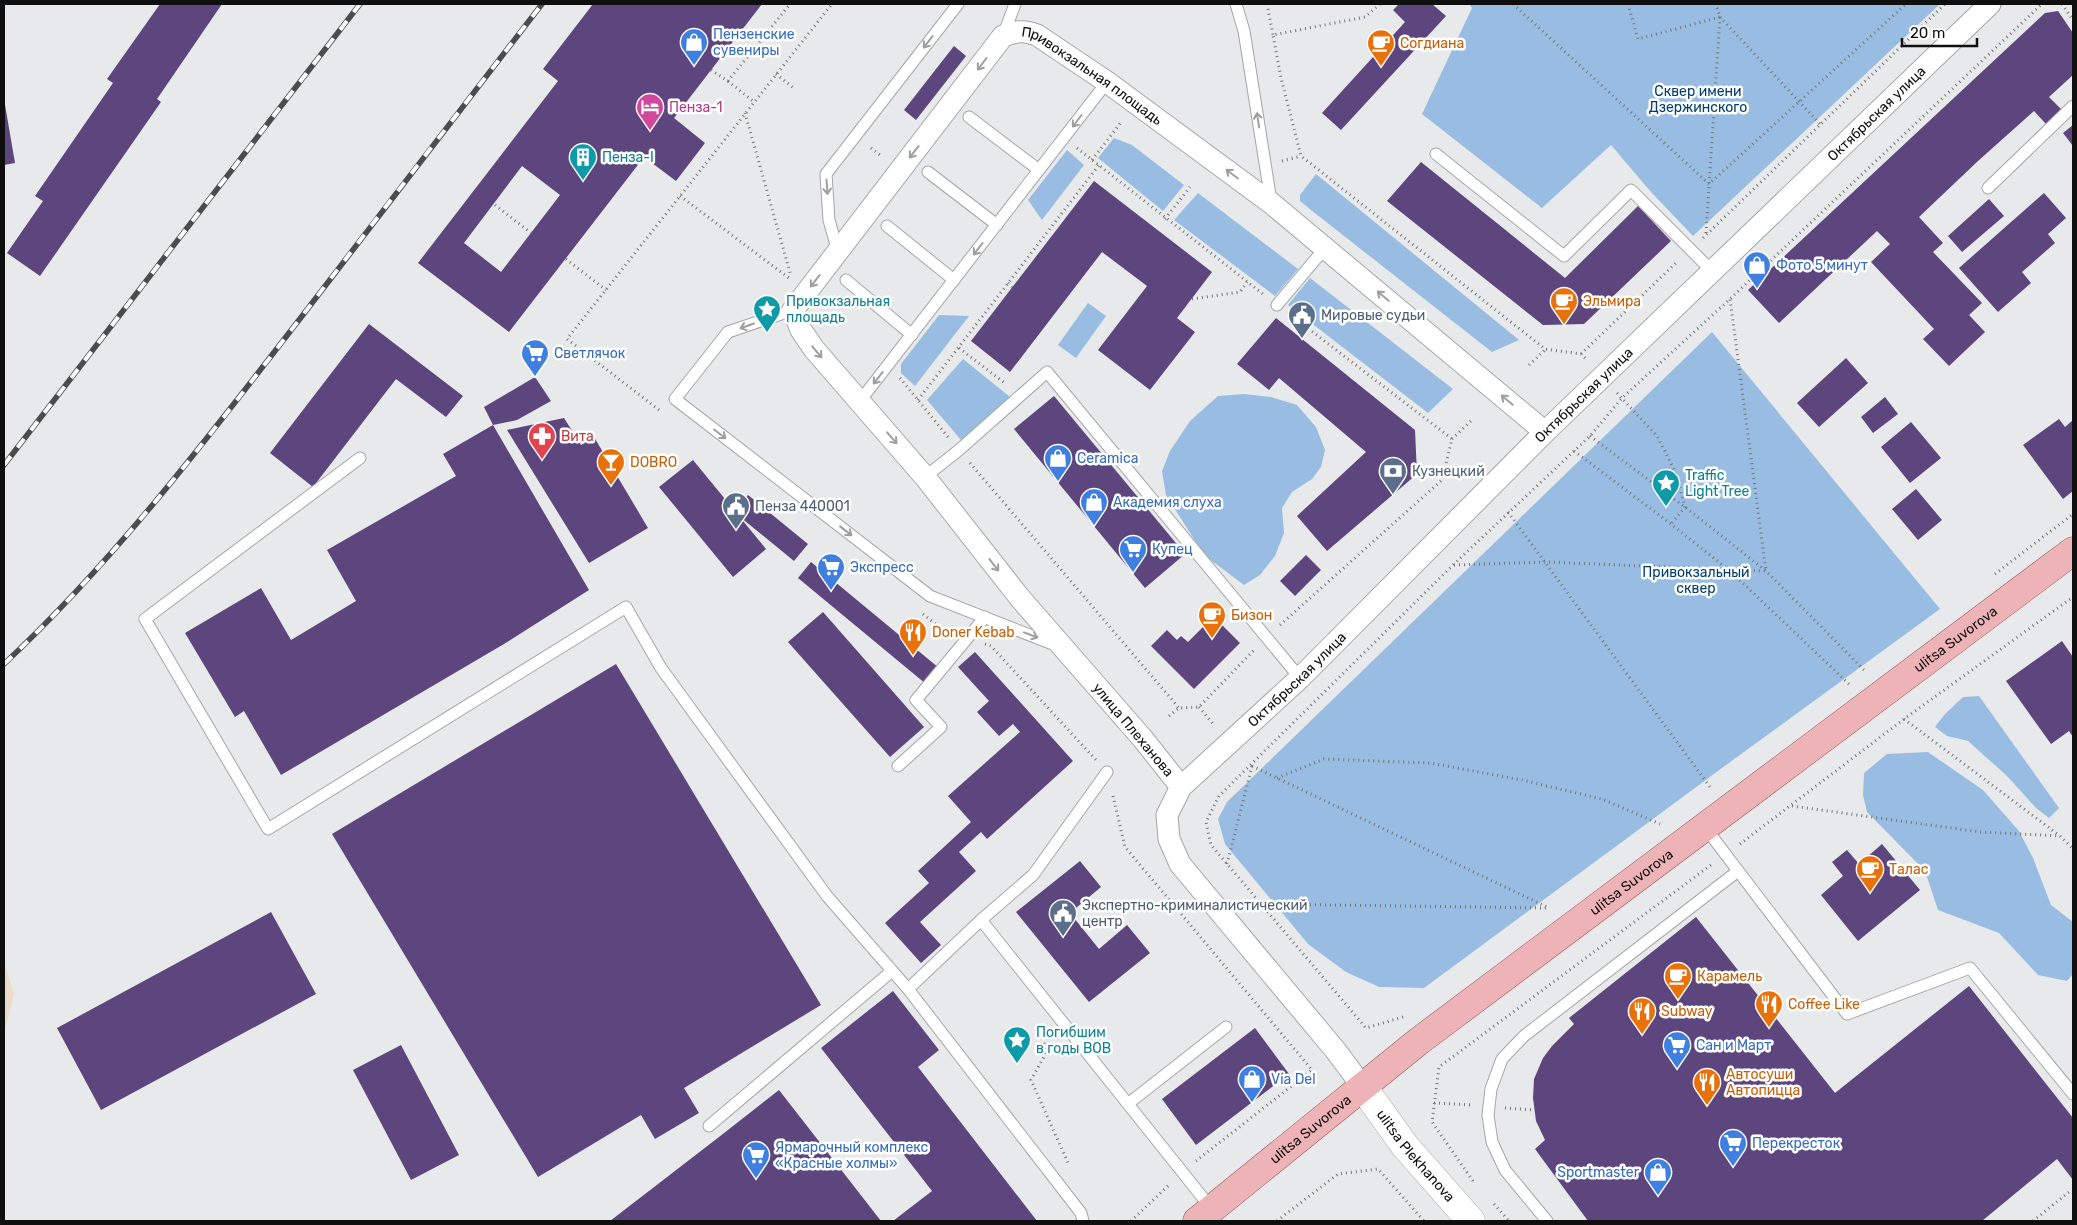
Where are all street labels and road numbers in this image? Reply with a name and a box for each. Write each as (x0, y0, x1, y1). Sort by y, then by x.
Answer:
street label: Привокзальная площадь (1020, 23, 1166, 128)
street label: Октябрьская улица (1824, 62, 1929, 164)
street label: Октябрьская улица (1531, 344, 1636, 446)
street label: ulitsa Suvorova (1910, 602, 2000, 676)
street label: Октябрьская улица (1244, 628, 1350, 730)
street label: улица Плеханова (1089, 680, 1177, 780)
street label: ulitsa Suvorova (1586, 845, 1676, 919)
street label: ulitsa Suvorova (1266, 1091, 1355, 1167)
street label: ulitsa Plekhanova (1373, 1106, 1458, 1205)

